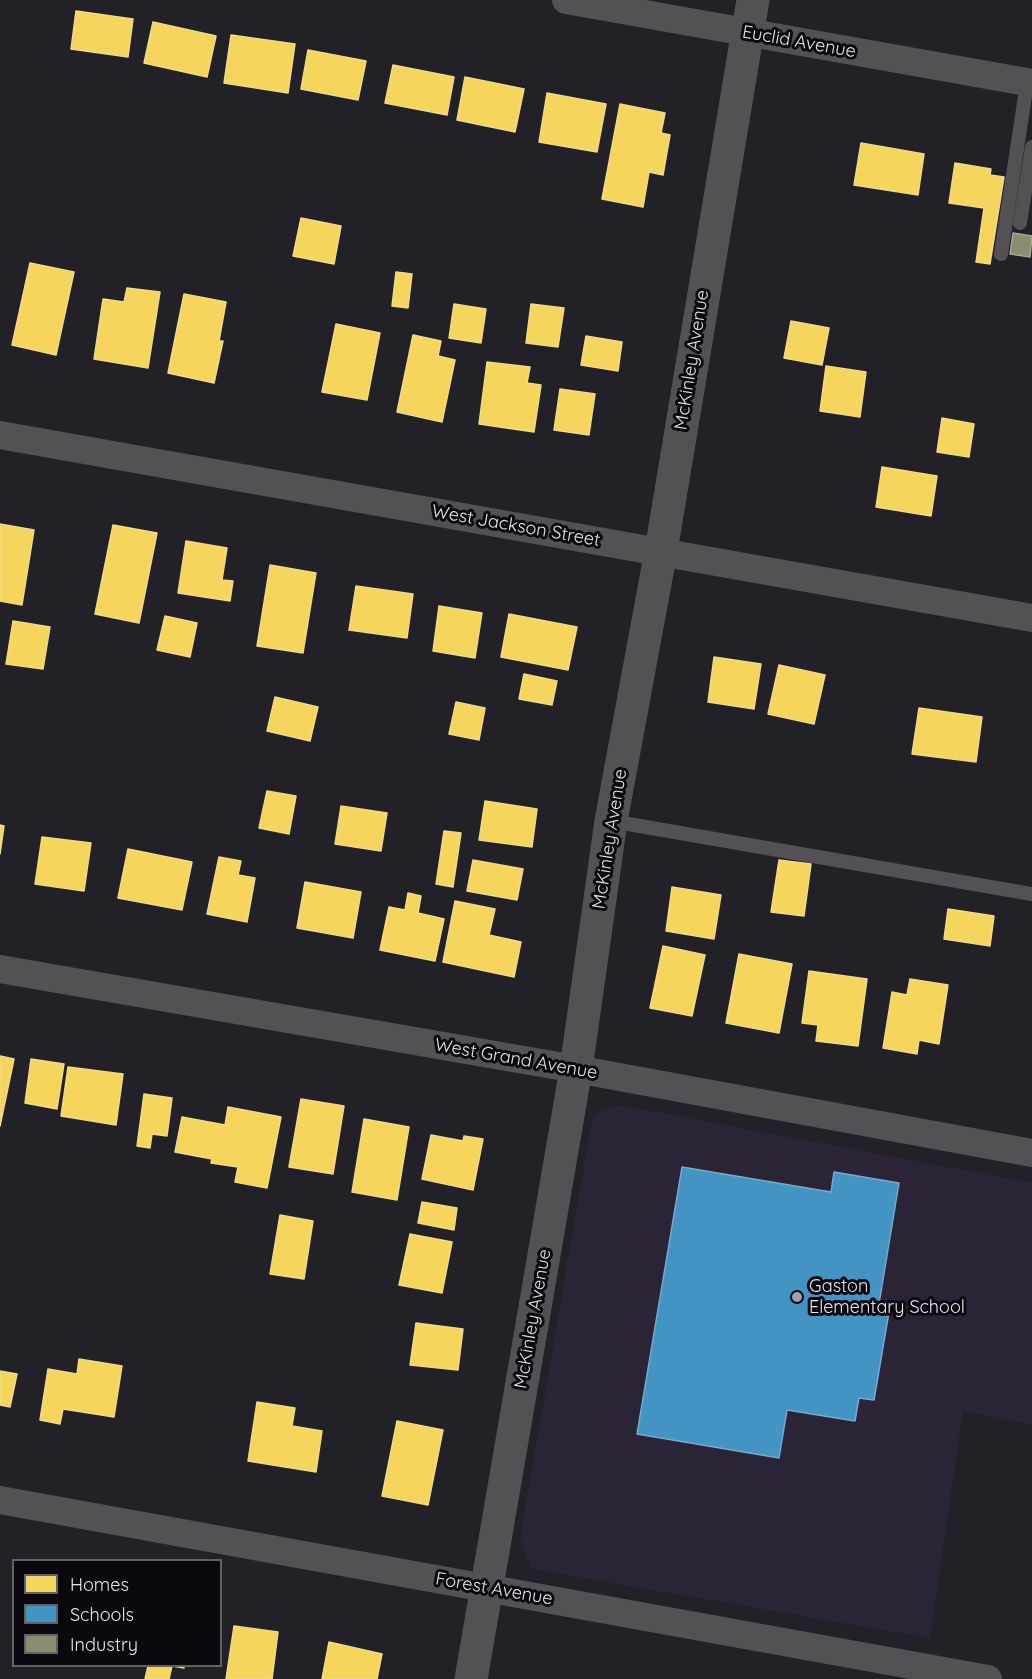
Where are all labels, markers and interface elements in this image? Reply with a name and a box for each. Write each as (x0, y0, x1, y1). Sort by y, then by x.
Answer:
street label: Euclid Avenue (741, 21, 857, 63)
street label: McKinley Avenue (670, 289, 714, 431)
street label: West Jackson Street (430, 501, 602, 551)
street label: McKinley Avenue (588, 768, 632, 910)
street label: West Grand Avenue (433, 1034, 599, 1084)
street label: McKinley Avenue (510, 1248, 556, 1390)
place label: Gaston Elementary School (809, 1276, 965, 1318)
marker: Gaston Elementary School (790, 1290, 804, 1304)
legend (12, 1559, 222, 1667)
street label: Forest Avenue (434, 1568, 554, 1610)
text: Homes (70, 1573, 129, 1596)
text: Schools (70, 1603, 134, 1626)
text: Industry (70, 1633, 138, 1656)

